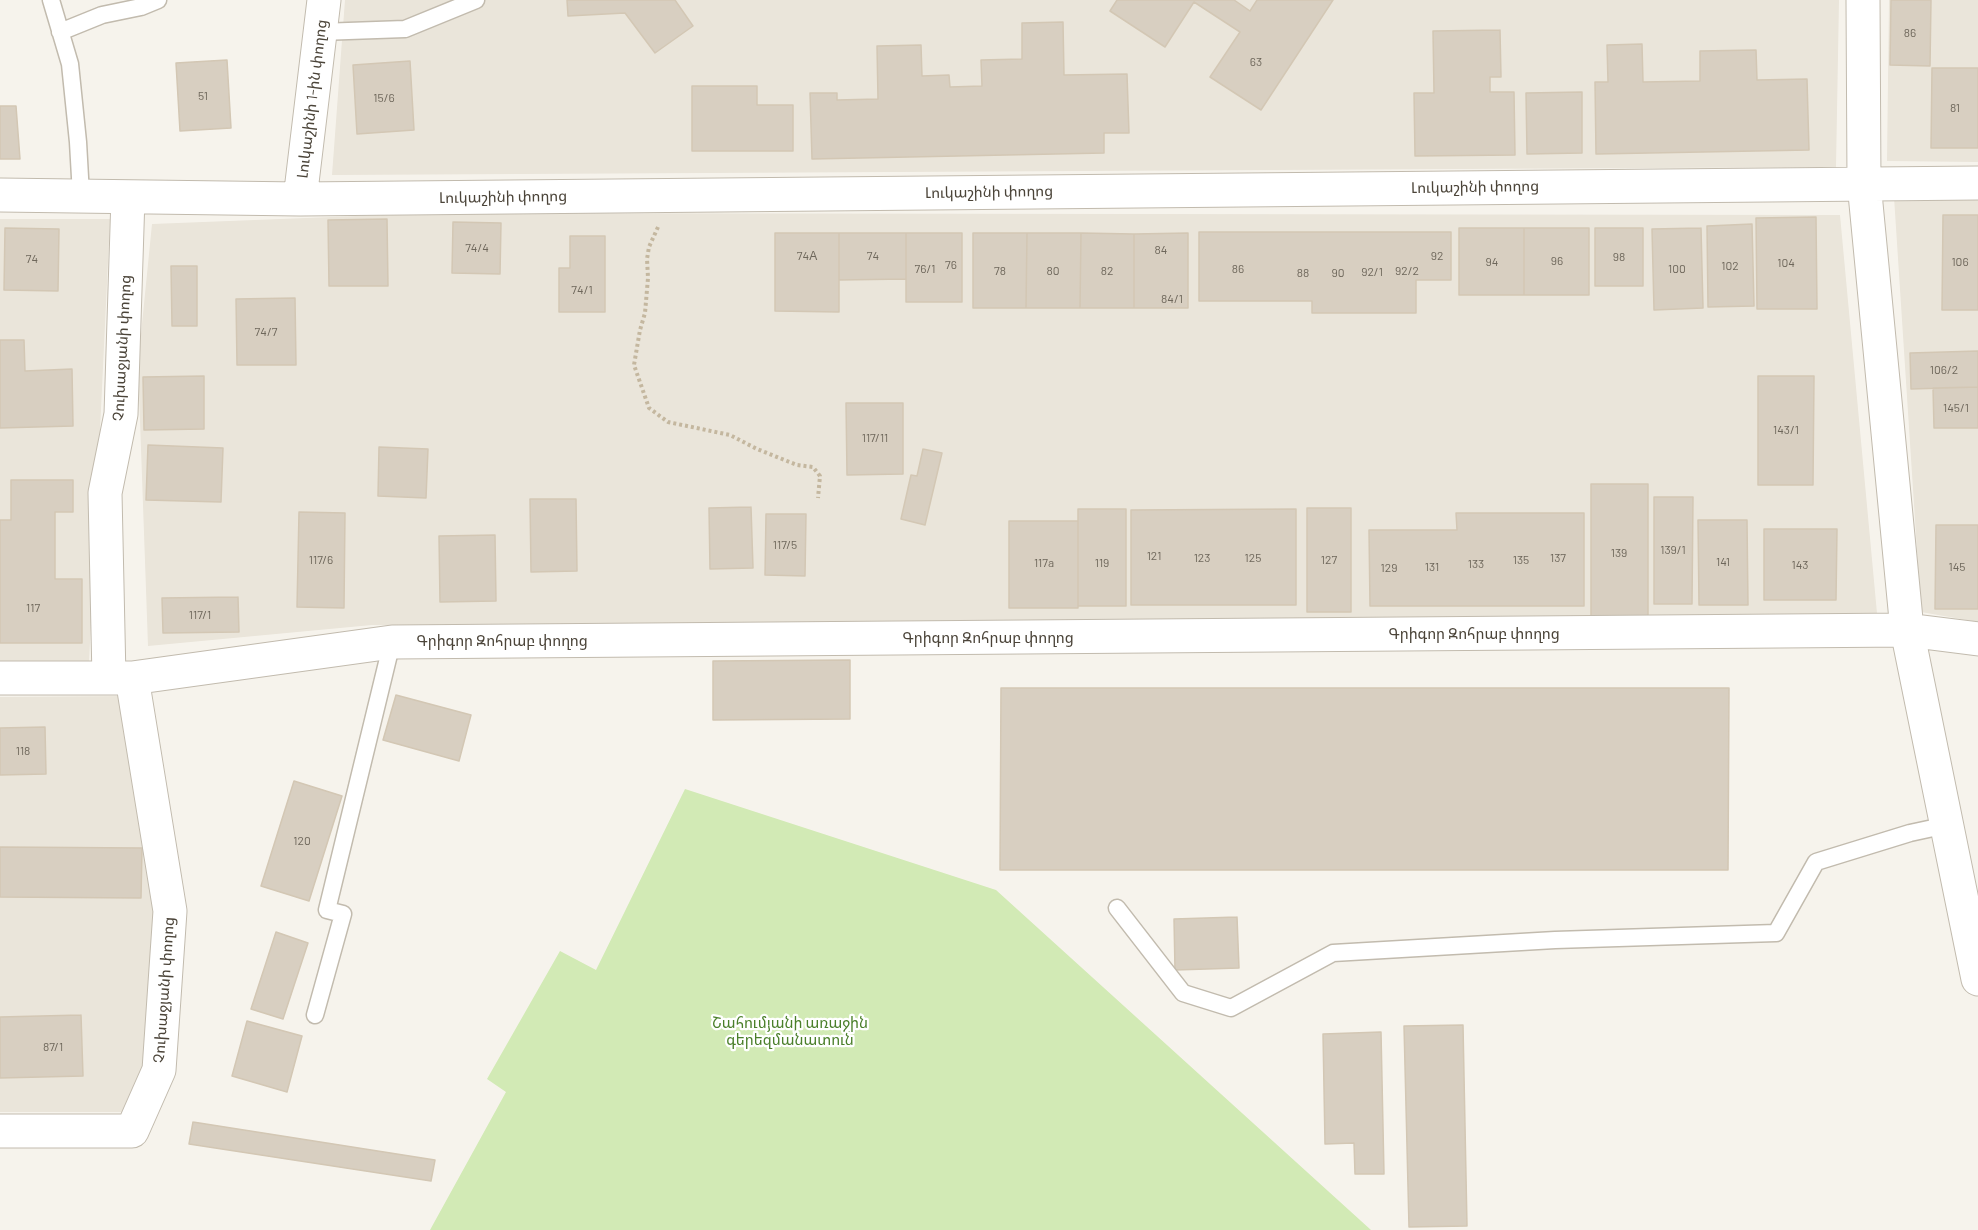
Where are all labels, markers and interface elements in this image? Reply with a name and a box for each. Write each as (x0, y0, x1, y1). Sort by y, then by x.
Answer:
street label: Լուկաշինի 1-ին փողոց (293, 18, 331, 180)
house number: 86 (1904, 26, 1916, 40)
house number: 63 (1250, 55, 1262, 69)
house number: 51 (198, 89, 208, 103)
house number: 15/6 (373, 91, 395, 105)
house number: 81 (1950, 101, 1960, 115)
street label: Լուկաշինի փողոց (1411, 177, 1539, 197)
street label: Լուկաշինի փողոց (925, 182, 1053, 202)
street label: Լուկաշինի փողոց (439, 187, 567, 207)
house number: 74/4 (465, 241, 489, 255)
house number: 84 (1155, 243, 1167, 257)
house number: 74А (797, 249, 817, 263)
house number: 74 (867, 249, 879, 263)
house number: 92 (1431, 249, 1443, 263)
house number: 98 (1613, 250, 1625, 264)
house number: 74 (26, 252, 38, 266)
house number: 96 (1551, 254, 1563, 268)
house number: 94 (1486, 255, 1498, 269)
house number: 106 (1951, 255, 1969, 269)
house number: 104 (1777, 256, 1795, 270)
house number: 76 (945, 258, 957, 272)
house number: 102 (1721, 259, 1739, 273)
house number: 76/1 (915, 262, 935, 276)
house number: 86 (1232, 262, 1244, 276)
house number: 100 (1668, 262, 1686, 276)
house number: 78 (994, 264, 1006, 278)
house number: 80 (1046, 264, 1060, 278)
house number: 82 (1101, 264, 1113, 278)
house number: 92/2 (1395, 264, 1419, 278)
house number: 92/1 (1361, 265, 1383, 279)
house number: 88 (1297, 266, 1309, 280)
house number: 90 (1331, 266, 1345, 280)
street label: Չուխաջյանի փողոց (109, 274, 135, 422)
house number: 74/1 (571, 283, 593, 297)
house number: 84/1 (1161, 292, 1183, 306)
house number: 74/7 (255, 325, 277, 339)
house number: 106/2 (1930, 363, 1958, 377)
house number: 145/1 (1943, 401, 1969, 415)
house number: 143/1 (1773, 423, 1799, 437)
house number: 117/11 (862, 431, 888, 445)
house number: 117/5 (773, 538, 797, 552)
house number: 139/1 (1660, 543, 1686, 557)
house number: 139 (1611, 546, 1627, 560)
house number: 121 (1147, 549, 1161, 563)
house number: 123 (1194, 551, 1210, 565)
house number: 125 (1245, 551, 1261, 565)
house number: 137 (1550, 551, 1566, 565)
house number: 117/6 (309, 553, 333, 567)
house number: 127 (1321, 553, 1337, 567)
house number: 135 (1513, 553, 1529, 567)
house number: 141 (1716, 555, 1730, 569)
house number: 117a (1034, 556, 1054, 570)
house number: 119 (1095, 556, 1109, 570)
house number: 133 (1468, 557, 1484, 571)
house number: 143 (1792, 558, 1808, 572)
house number: 131 (1425, 560, 1439, 574)
house number: 145 (1949, 560, 1965, 574)
house number: 129 (1381, 561, 1397, 575)
house number: 117 (26, 601, 40, 615)
house number: 117/1 (189, 608, 211, 622)
street label: Գրիգոր Զոհրաբ փողոց (1388, 625, 1560, 643)
street label: Գրիգոր Զոհրաբ փողոց (902, 629, 1074, 647)
street label: Գրիգոր Զոհրաբ փողոց (416, 632, 588, 650)
house number: 118 (16, 744, 30, 758)
house number: 120 (293, 834, 311, 848)
street label: Չուխաջյանի փողոց (150, 916, 178, 1064)
park label: Շահումյանի առաջին գերեզմանատուն (712, 1014, 868, 1049)
house number: 87/1 (43, 1040, 63, 1054)

